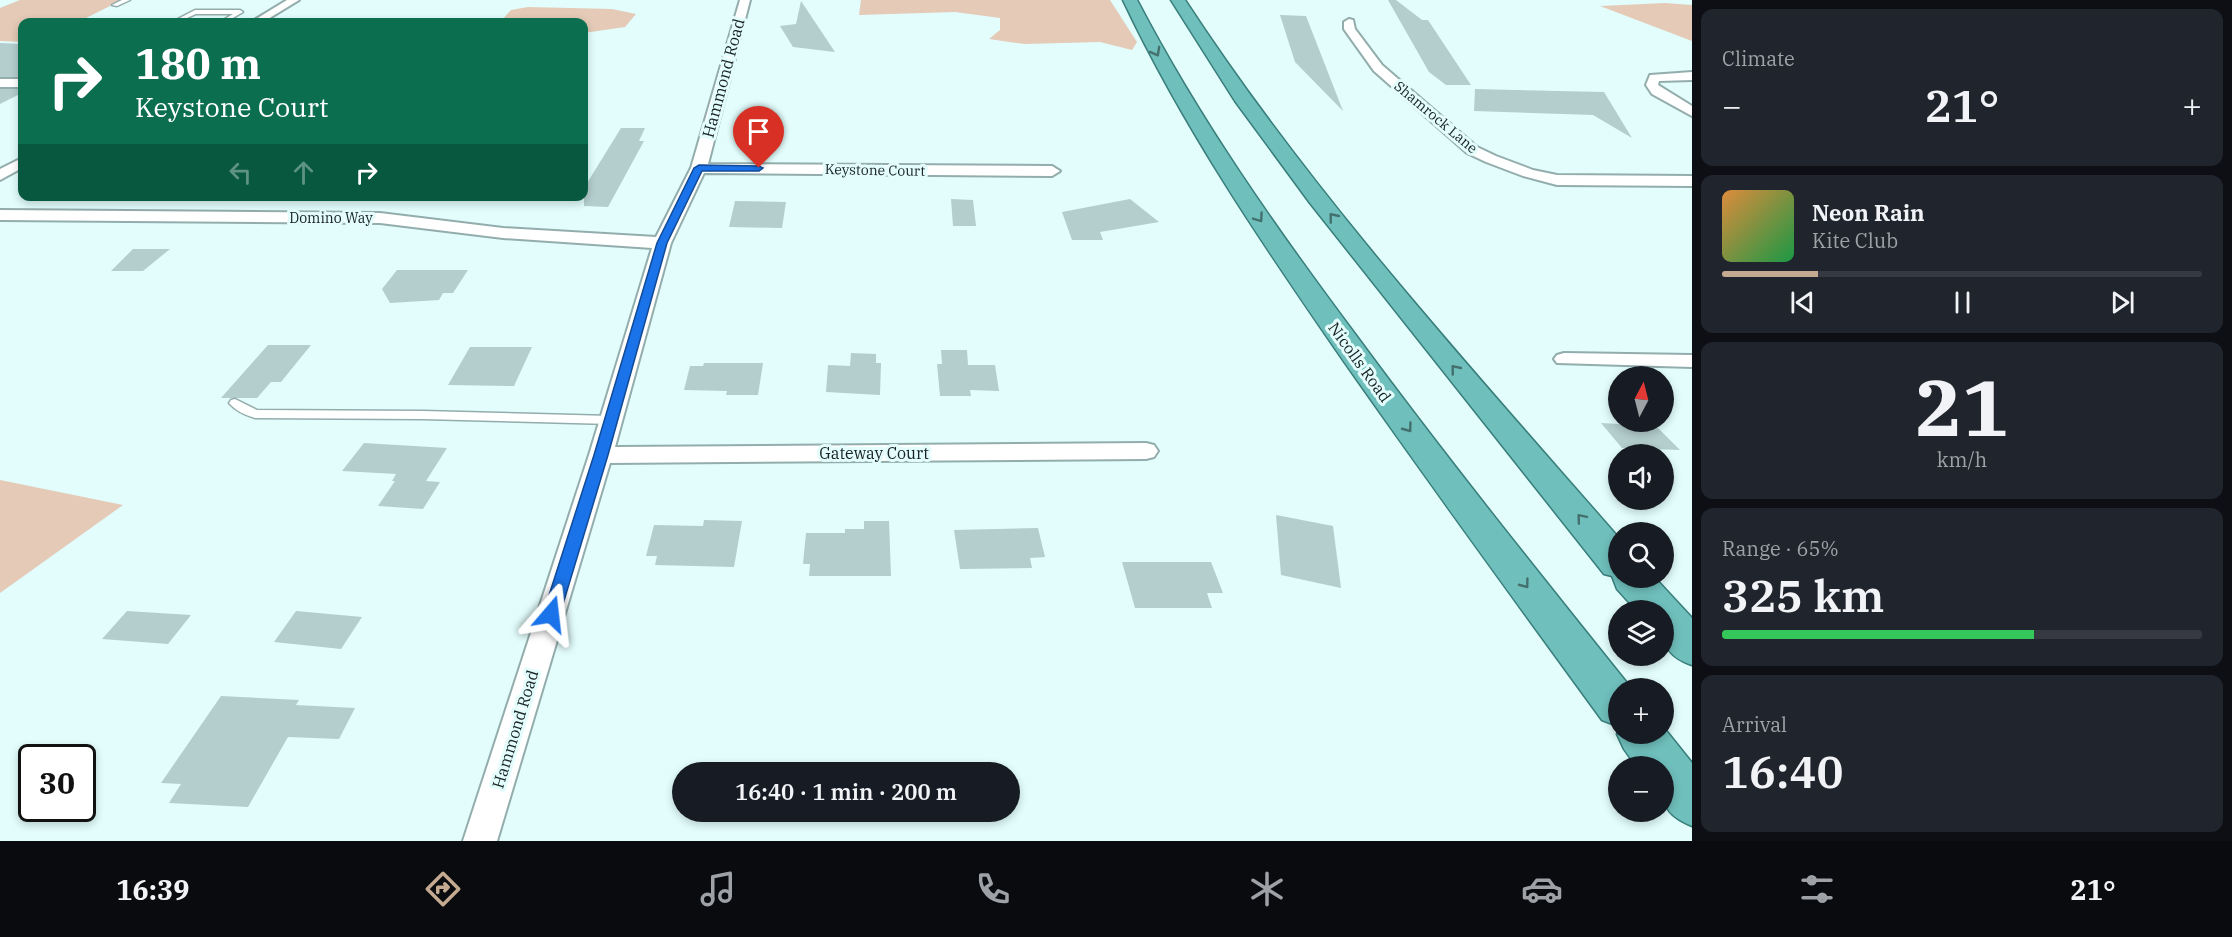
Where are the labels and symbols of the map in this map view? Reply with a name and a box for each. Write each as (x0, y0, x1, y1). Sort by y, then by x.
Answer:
street label: Hammond Road (697, 16, 749, 140)
one-way arrow (1149, 46, 1160, 57)
street label: Shamrock Lane (1391, 77, 1481, 157)
pin (733, 106, 784, 168)
street label: Keystone Court (825, 160, 925, 180)
street label: Domino Way (289, 209, 373, 227)
one-way arrow (1252, 211, 1263, 222)
one-way arrow (1329, 213, 1340, 224)
street label: Nicolls Road (1324, 318, 1396, 406)
one-way arrow (1452, 364, 1463, 375)
north arrow (1608, 366, 1674, 432)
one-way arrow (1401, 422, 1412, 433)
street label: Gateway Court (819, 443, 929, 463)
one-way arrow (1577, 514, 1588, 525)
one-way arrow (1518, 578, 1529, 589)
position arrow (519, 582, 583, 646)
street label: Hammond Road (488, 667, 543, 791)
speed limit sign: 30 (18, 744, 96, 822)

